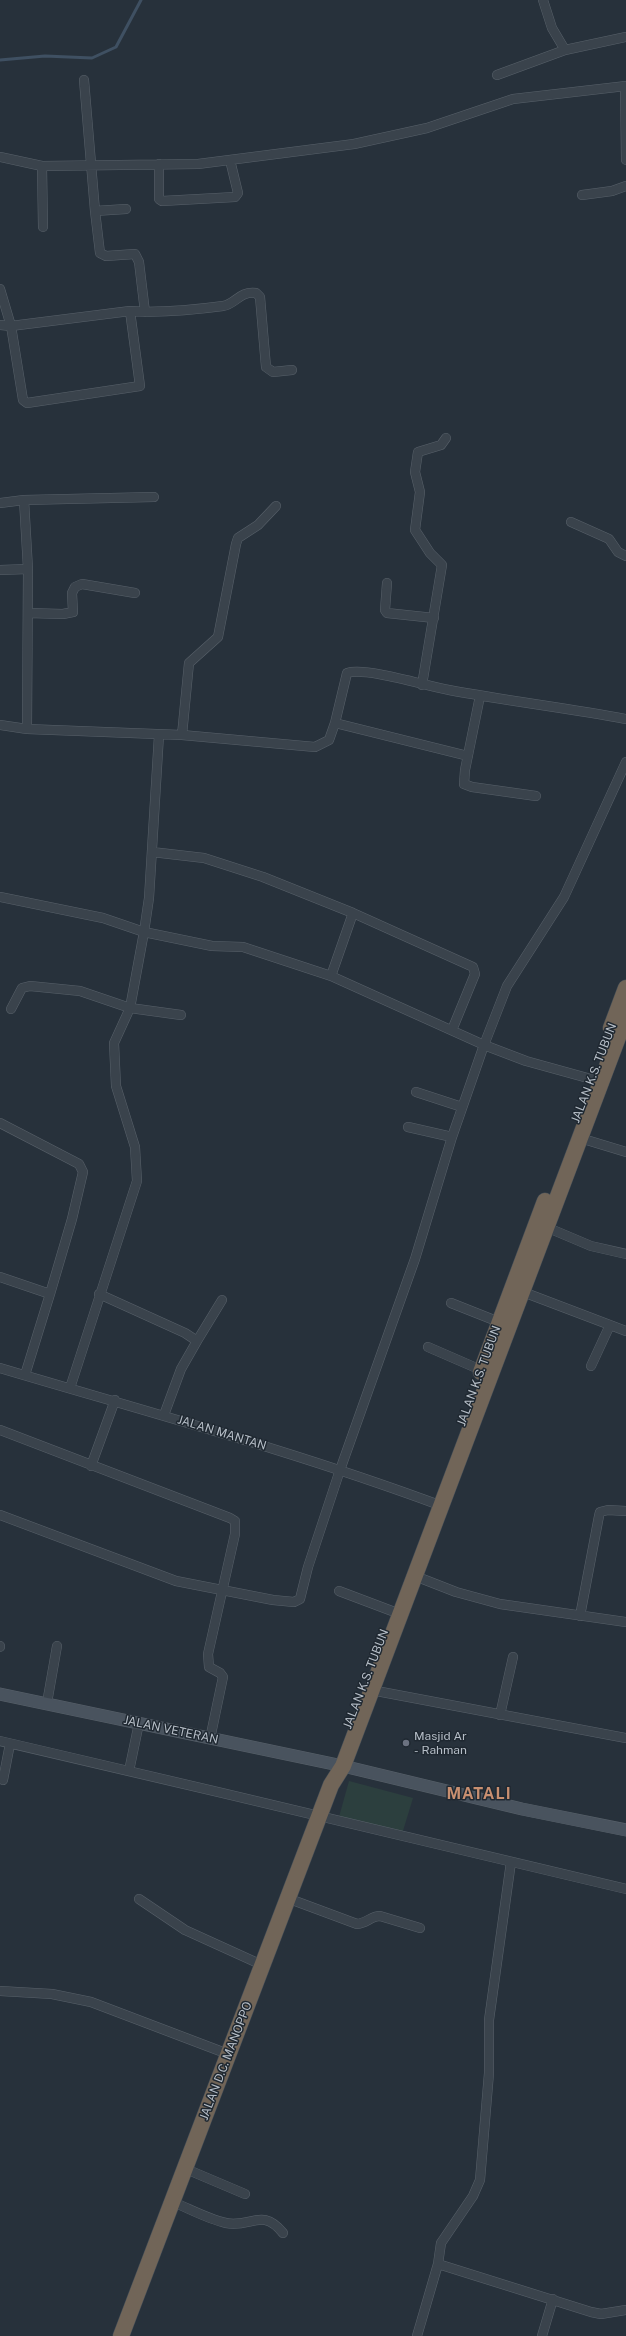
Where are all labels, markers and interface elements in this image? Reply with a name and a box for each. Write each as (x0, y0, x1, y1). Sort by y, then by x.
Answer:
street label: JALAN K.S. TUBUN (568, 1021, 620, 1125)
street label: JALAN K.S. TUBUN (454, 1324, 504, 1428)
street label: JALAN MANTAN (176, 1413, 268, 1453)
street label: JALAN K.S. TUBUN (340, 1627, 392, 1731)
street label: JALAN VETERAN (122, 1713, 220, 1747)
place label: Masjid Ar - Rahman (414, 1729, 467, 1757)
marker: Masjid Ar - Rahman (401, 1738, 411, 1748)
district label: MATALI (446, 1784, 512, 1804)
street label: JALAN D.C. MANOPPO (197, 2000, 255, 2122)

